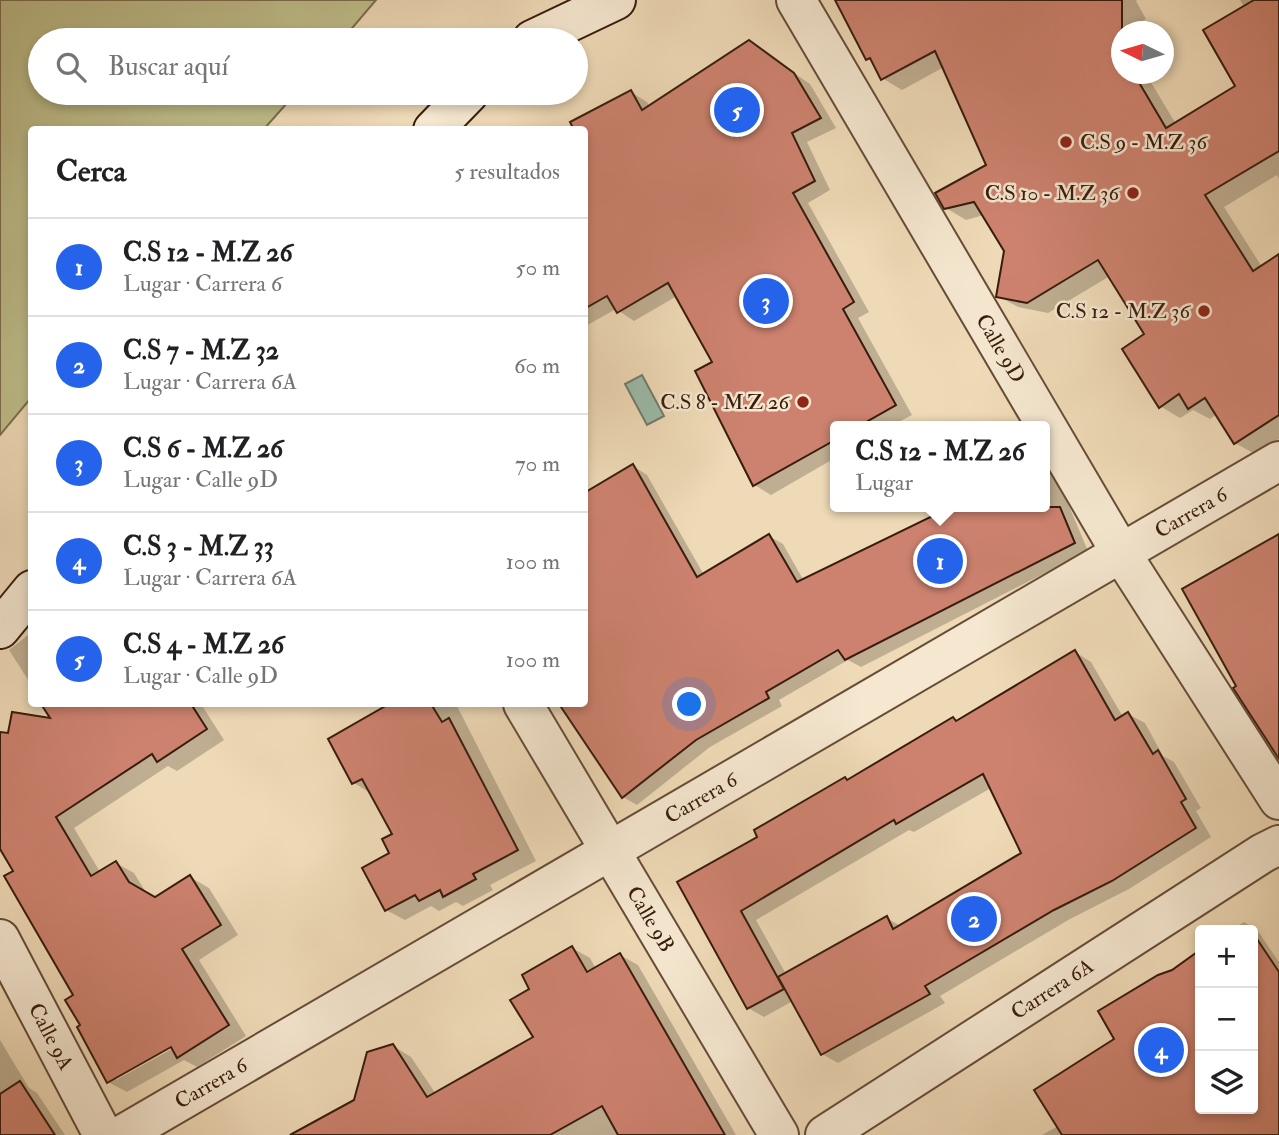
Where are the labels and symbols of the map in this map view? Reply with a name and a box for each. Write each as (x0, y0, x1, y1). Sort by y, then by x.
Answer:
north arrow (1111, 21, 1174, 84)
pin: 5 (714, 84, 760, 136)
place label: C.S 9 - M.Z 36 (1080, 129, 1208, 156)
marker: C.S 9 - M.Z 36 (1058, 134, 1074, 150)
place label: C.S 10 - M.Z 36 (985, 180, 1120, 207)
marker: C.S 10 - M.Z 36 (1125, 185, 1141, 201)
pin: 3 (743, 275, 789, 327)
place label: C.S 12 - M.Z 36 (1056, 298, 1191, 325)
marker: C.S 12 - M.Z 36 (1196, 303, 1212, 319)
street label: Calle 9D (970, 309, 1032, 388)
place label: C.S 8 - M.Z 26 (660, 389, 790, 416)
marker: C.S 8 - M.Z 26 (795, 394, 811, 410)
street label: Carrera 6 (1150, 480, 1233, 544)
pin: 1 (917, 535, 963, 587)
your location (672, 687, 706, 721)
street label: Carrera 6 (660, 765, 743, 829)
street label: Calle 9B (621, 881, 681, 957)
pin: 2 (951, 893, 997, 945)
street label: Carrera 6A (1006, 952, 1098, 1025)
street label: Calle 9A (22, 998, 80, 1075)
pin: 4 (1138, 1024, 1184, 1076)
street label: Carrera 6 (170, 1051, 253, 1115)

